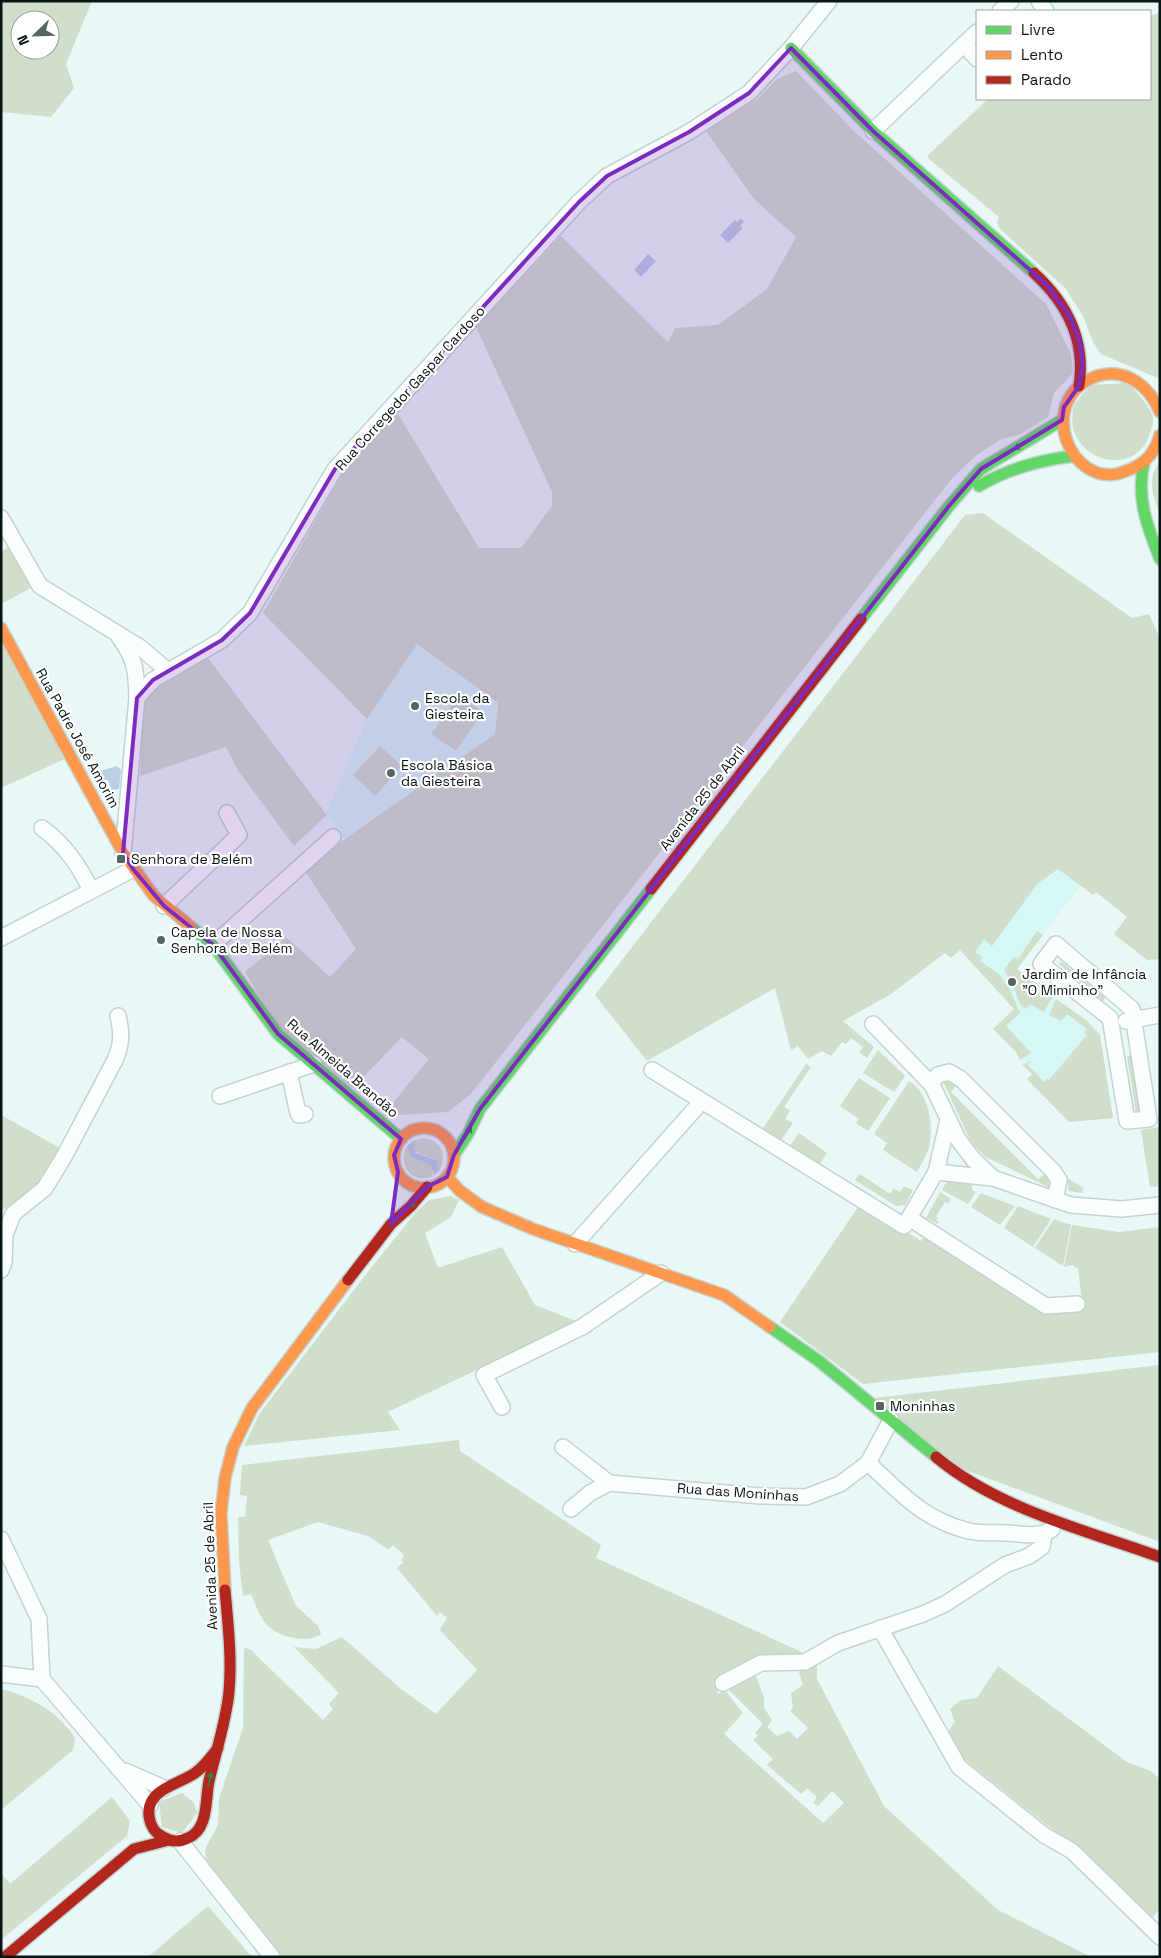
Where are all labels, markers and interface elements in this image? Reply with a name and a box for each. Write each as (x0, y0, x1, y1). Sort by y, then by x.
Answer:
north arrow (10, 10, 60, 60)
legend (976, 10, 1151, 100)
text: Livre (1021, 20, 1055, 39)
text: N (13, 32, 33, 48)
text: Lento (1021, 45, 1063, 64)
text: Parado (1021, 70, 1071, 89)
street label: Rua Corregedor Gaspar Cardoso (331, 302, 489, 474)
one-way arrow (1013, 442, 1027, 450)
street label: Rua Padre José Amorim (32, 665, 124, 811)
place label: Escola da Giesteira (425, 689, 489, 723)
marker: Escola da Giesteira (409, 700, 421, 712)
street label: Avenida 25 de Abril (656, 742, 748, 854)
place label: Escola Básica da Giesteira (401, 756, 493, 790)
marker: Escola Básica da Giesteira (385, 767, 397, 779)
place label: Senhora de Belém (131, 850, 253, 868)
marker: Senhora de Belém (115, 853, 127, 865)
place label: Capela de Nossa Senhora de Belém (171, 923, 293, 957)
marker: Capela de Nossa Senhora de Belém (155, 934, 167, 946)
place label: Jardim de Infância "O Miminho" (1022, 965, 1146, 999)
marker: Jardim de Infância "O Miminho" (1006, 976, 1018, 988)
street label: Rua Almeida Brandão (284, 1015, 402, 1121)
one-way arrow (464, 1125, 472, 1140)
one-way arrow (404, 1201, 416, 1213)
place label: Moninhas (890, 1397, 955, 1415)
marker: Moninhas (874, 1400, 886, 1412)
street label: Rua das Moninhas (676, 1479, 800, 1505)
street label: Avenida 25 de Abril (199, 1502, 221, 1630)
one-way arrow (206, 1771, 214, 1786)

